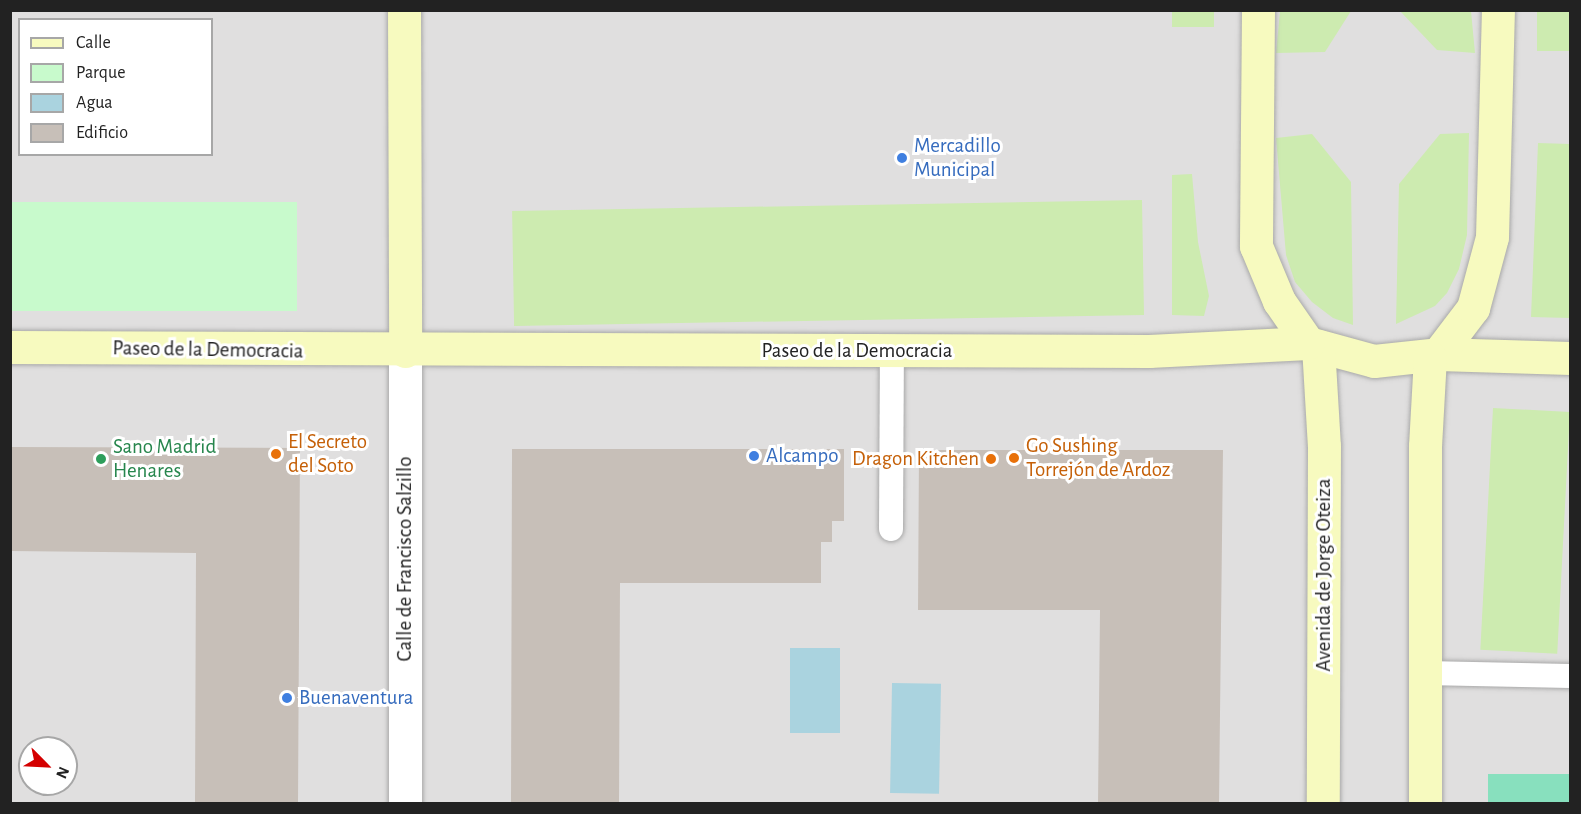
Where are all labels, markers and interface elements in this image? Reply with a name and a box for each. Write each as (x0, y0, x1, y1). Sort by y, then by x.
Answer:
legend (18, 18, 213, 156)
text: Calle (76, 34, 111, 52)
text: Parque (76, 64, 125, 82)
text: Agua (76, 94, 113, 112)
text: Edificio (76, 124, 128, 142)
place label: Mercadillo Municipal (914, 133, 1001, 183)
marker: Mercadillo Municipal (895, 151, 909, 165)
street label: Paseo de la Democracia (112, 336, 304, 364)
street label: Paseo de la Democracia (761, 338, 953, 364)
place label: El Secreto del Soto (288, 429, 367, 479)
place label: Go Sushing Torrejón de Ardoz (1026, 433, 1170, 483)
place label: Sano Madrid Henares (113, 434, 216, 484)
place label: Alcampo (766, 443, 838, 469)
place label: Dragon Kitchen (852, 446, 979, 472)
marker: El Secreto del Soto (269, 447, 283, 461)
marker: Alcampo (747, 449, 761, 463)
marker: Go Sushing Torrejón de Ardoz (1007, 451, 1021, 465)
marker: Sano Madrid Henares (94, 452, 108, 466)
marker: Dragon Kitchen (984, 452, 998, 466)
street label: Calle de Francisco Salzillo (392, 456, 418, 662)
street label: Avenida de Jorge Oteiza (1311, 478, 1337, 672)
place label: Buenaventura (299, 685, 413, 711)
marker: Buenaventura (280, 691, 294, 705)
north arrow (18, 736, 78, 796)
text: N (53, 764, 72, 781)

